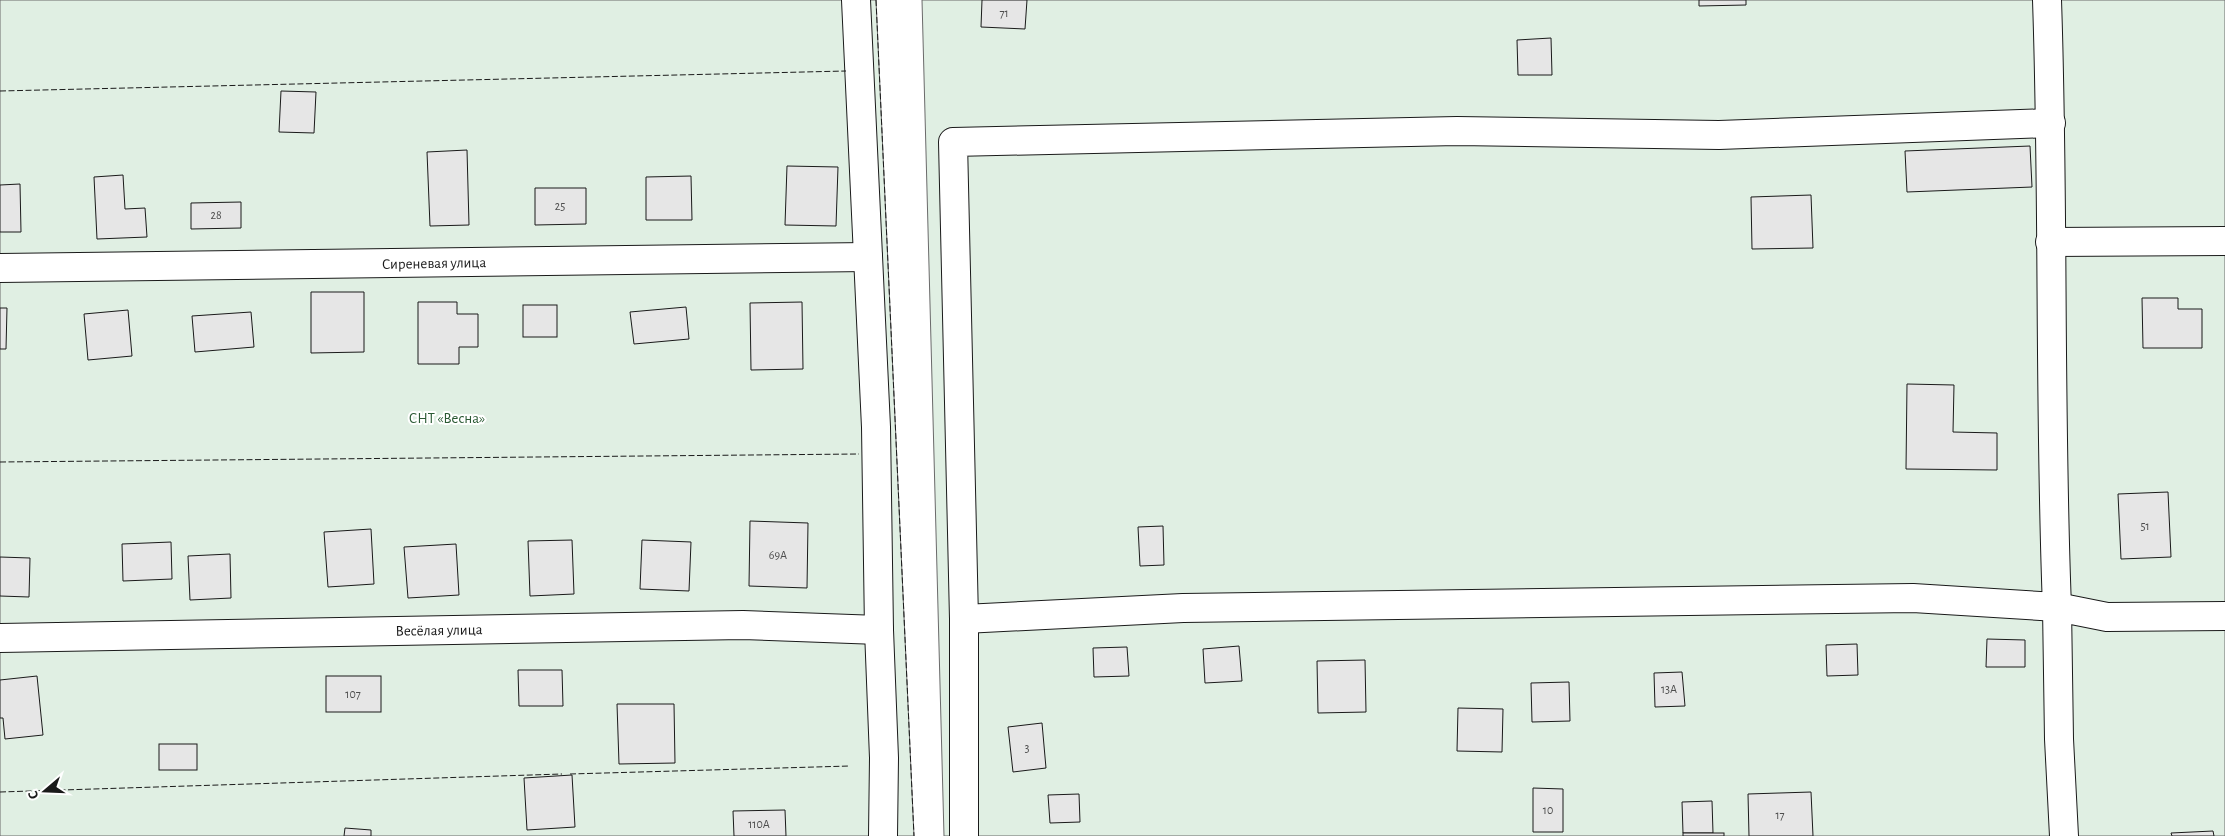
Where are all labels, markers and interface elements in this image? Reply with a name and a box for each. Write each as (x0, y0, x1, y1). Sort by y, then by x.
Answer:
house number: 71 (999, 7, 1009, 19)
house number: 25 (555, 200, 565, 212)
house number: 28 (210, 209, 222, 221)
street label: Сиреневая улица (382, 255, 486, 272)
park label: СНТ «Весна» (409, 411, 485, 426)
house number: 51 (2140, 520, 2150, 532)
house number: 69А (769, 549, 787, 561)
street label: Весёлая улица (395, 622, 483, 639)
house number: 13А (1661, 683, 1677, 695)
house number: 107 (345, 688, 361, 700)
house number: 3 (1025, 742, 1030, 754)
north arrow (20, 766, 70, 816)
text: С (26, 789, 42, 801)
house number: 10 (1543, 804, 1553, 816)
house number: 17 (1775, 809, 1785, 821)
house number: 110А (748, 818, 770, 830)

